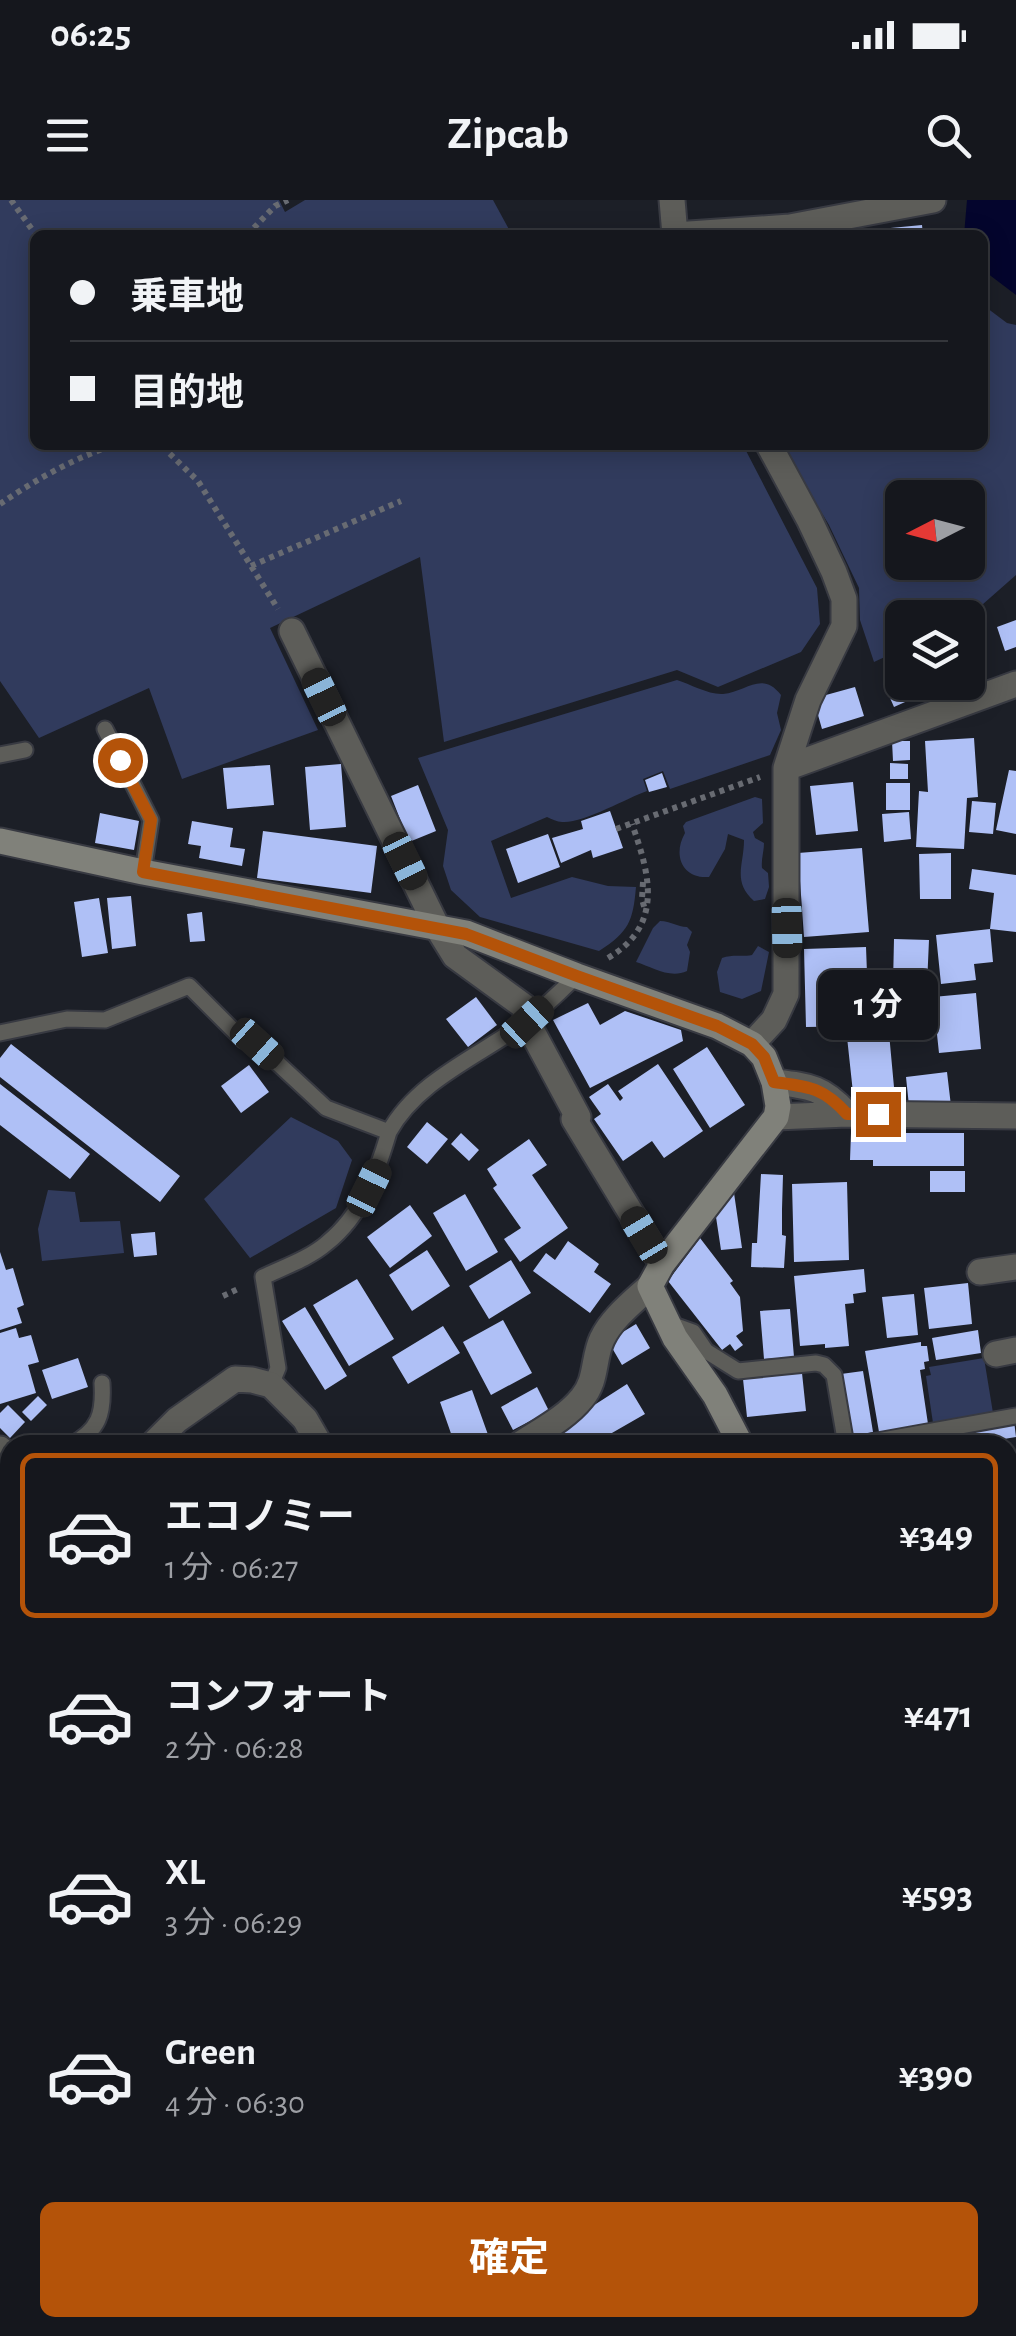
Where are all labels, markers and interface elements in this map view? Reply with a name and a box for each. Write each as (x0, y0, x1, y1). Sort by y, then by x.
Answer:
text: 06:25 (50, 16, 131, 54)
icon: menu (40, 108, 95, 163)
icon: search (921, 108, 976, 163)
text: Zipcab (447, 112, 569, 157)
text: 乗車地 (130, 279, 244, 317)
text: 目的地 (130, 375, 244, 413)
north arrow (885, 480, 985, 580)
map controls (885, 480, 985, 700)
button: layers (885, 600, 985, 700)
car (297, 663, 351, 731)
route start (98, 738, 143, 783)
car (378, 827, 432, 895)
car (771, 898, 803, 958)
callout: 1 分 (818, 969, 938, 1039)
text: 1 分 (854, 989, 902, 1021)
car (495, 991, 559, 1053)
car (225, 1013, 289, 1075)
route end (856, 1092, 901, 1137)
car (342, 1154, 396, 1222)
car (616, 1202, 672, 1268)
icon: car (45, 1491, 135, 1581)
text: エコノミー (165, 1499, 355, 1537)
text: ¥349 (899, 1517, 973, 1555)
text: 1 分 · 06:27 (165, 1552, 298, 1584)
icon: car (45, 1671, 135, 1761)
text: コンフォート (165, 1679, 392, 1717)
text: ¥471 (904, 1697, 973, 1735)
text: 2 分 · 06:28 (165, 1732, 304, 1764)
icon: car (45, 1851, 135, 1941)
text: XL (165, 1854, 205, 1892)
text: ¥593 (902, 1877, 973, 1915)
text: 3 分 · 06:29 (165, 1907, 302, 1939)
icon: car (45, 2031, 135, 2121)
text: Green (165, 2034, 256, 2072)
text: ¥390 (898, 2057, 973, 2095)
text: 4 分 · 06:30 (165, 2087, 305, 2119)
button: 確定 (40, 2202, 978, 2317)

